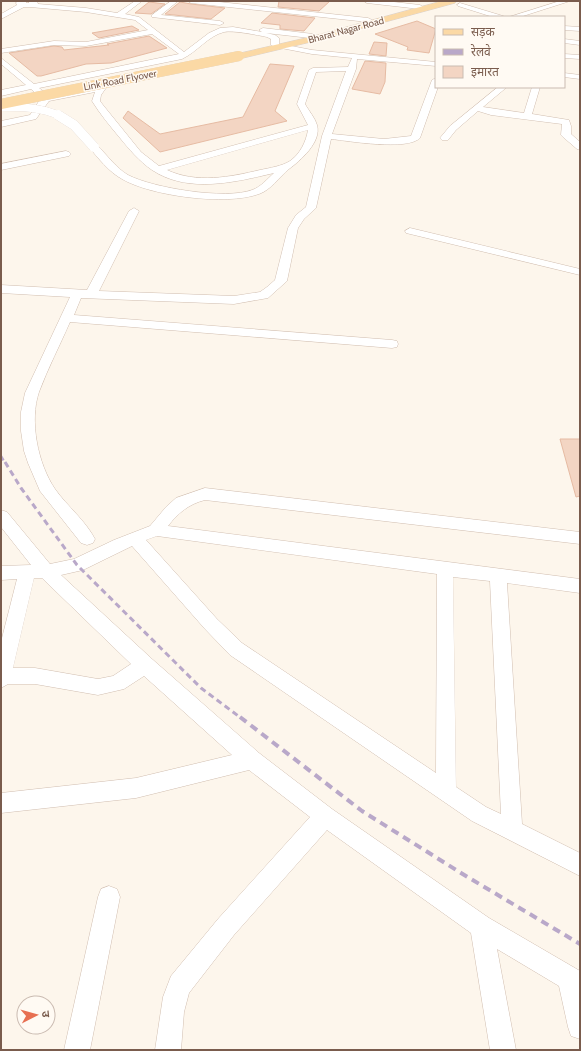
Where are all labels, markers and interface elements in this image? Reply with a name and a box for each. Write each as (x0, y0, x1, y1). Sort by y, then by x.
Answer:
street label: Bharat Nagar Road (307, 14, 385, 46)
legend (435, 16, 565, 88)
text: सड़क (471, 24, 496, 39)
text: रेलवे (471, 44, 491, 59)
text: इमारत (471, 64, 500, 79)
street label: Link Road Flyover (82, 66, 159, 93)
north arrow (16, 995, 56, 1035)
text: उ (39, 1010, 53, 1018)

